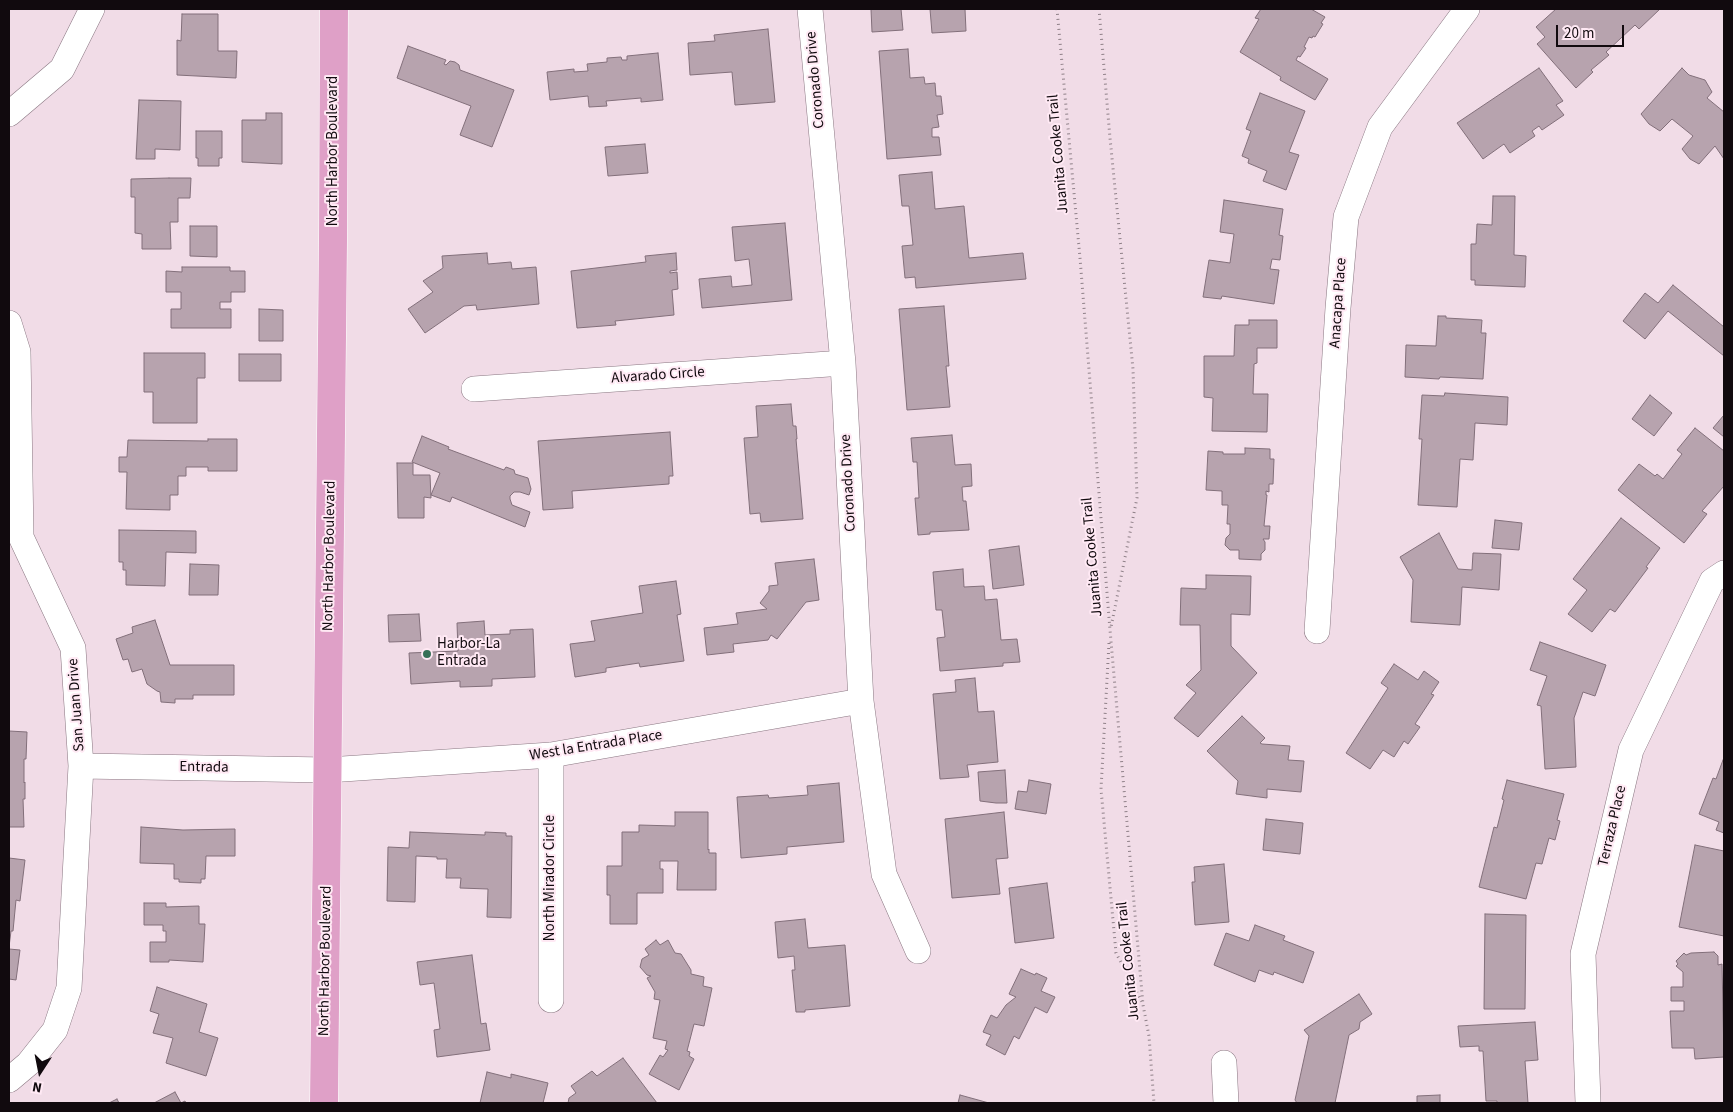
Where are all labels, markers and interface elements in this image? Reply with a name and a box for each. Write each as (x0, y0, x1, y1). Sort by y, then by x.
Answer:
scale bar (1558, 15, 1626, 47)
text: 20 m (1564, 23, 1594, 44)
street label: Coronado Drive (803, 31, 829, 129)
street label: North Harbor Boulevard (325, 76, 343, 226)
street label: Juanita Cooke Trail (1045, 94, 1073, 214)
street label: Anacapa Place (1327, 257, 1351, 349)
street label: Alvarado Circle (611, 364, 705, 388)
street label: Coronado Drive (837, 434, 861, 532)
street label: North Harbor Boulevard (320, 481, 340, 631)
street label: Juanita Cooke Trail (1079, 497, 1107, 617)
place label: Harbor-La Entrada (437, 636, 500, 671)
marker: Harbor-La Entrada (421, 648, 433, 660)
street label: San Juan Drive (65, 658, 89, 752)
street label: West la Entrada Place (528, 727, 664, 765)
street label: Entrada (179, 759, 229, 777)
street label: Terraza Place (1595, 784, 1631, 868)
street label: North Mirador Circle (542, 815, 560, 941)
street label: North Harbor Boulevard (316, 886, 336, 1036)
street label: Juanita Cooke Trail (1114, 900, 1144, 1022)
north arrow (15, 1047, 65, 1097)
text: N (31, 1076, 44, 1097)

